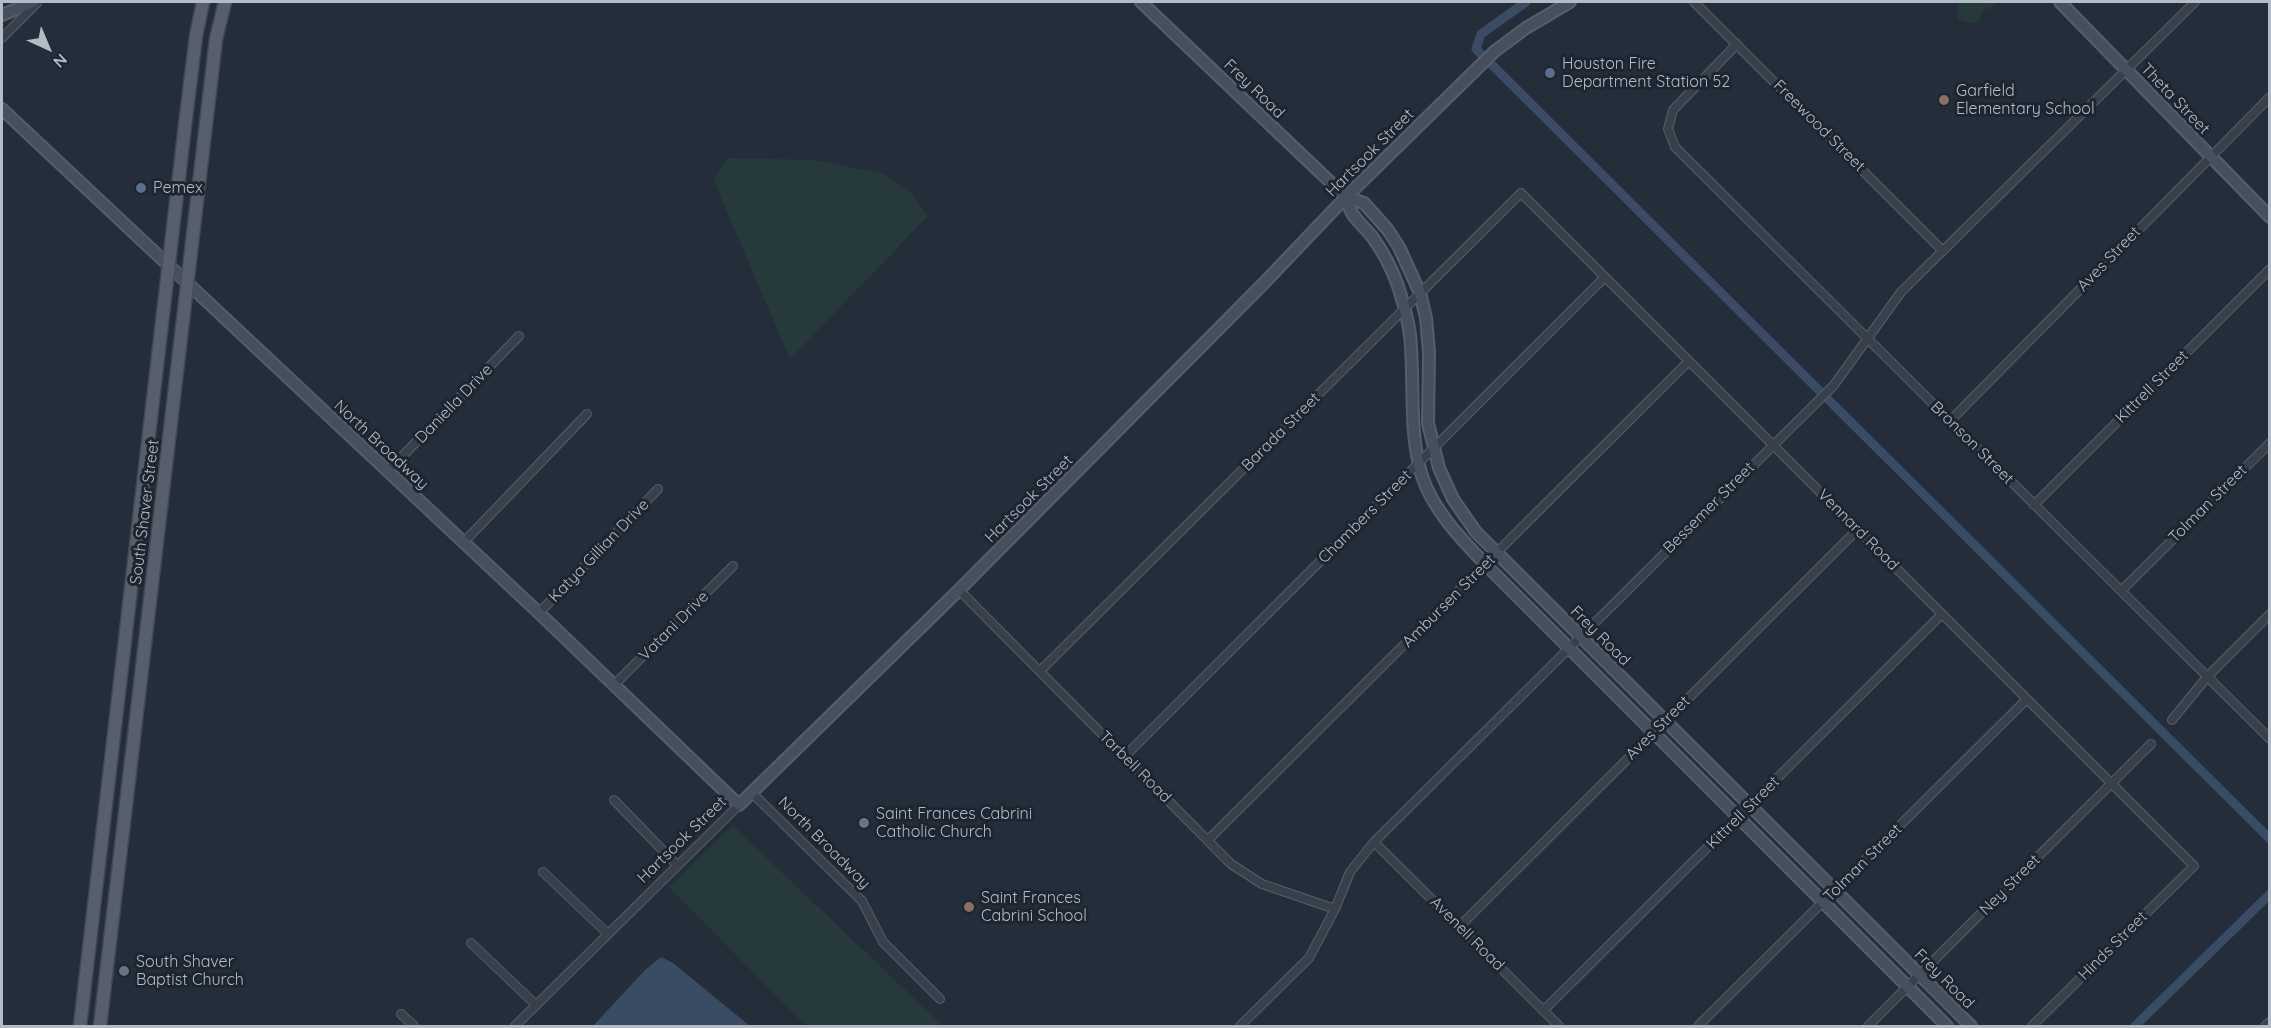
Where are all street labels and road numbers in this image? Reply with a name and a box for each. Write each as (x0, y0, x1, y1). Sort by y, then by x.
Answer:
street label: Frey Road (1220, 55, 1288, 123)
street label: Theta Street (2136, 60, 2214, 138)
street label: Freewood Street (1769, 76, 1869, 176)
street label: Hartsook Street (1322, 105, 1418, 201)
street label: Aves Street (2073, 223, 2145, 295)
street label: Kittrell Street (2111, 346, 2193, 428)
street label: Daniella Drive (411, 360, 497, 448)
street label: Barada Street (1238, 389, 1324, 475)
street label: North Broadway (330, 396, 432, 494)
street label: Bronson Street (1926, 397, 2018, 489)
street label: South Shaver Street (127, 438, 163, 586)
street label: Hartsook Street (981, 451, 1077, 547)
street label: Bessemer Street (1659, 458, 1759, 558)
street label: Tolman Street (2165, 461, 2251, 547)
street label: Chambers Street (1314, 466, 1416, 568)
street label: Vennard Road (1813, 485, 1903, 575)
street label: Katya Gillian Drive (545, 495, 653, 607)
street label: Ambursen Street (1398, 550, 1500, 652)
street label: Vatani Drive (635, 587, 713, 665)
street label: Frey Road (1566, 602, 1634, 670)
street label: Aves Street (1622, 692, 1694, 764)
street label: Tarbell Road (1095, 727, 1175, 807)
street label: Kittrell Street (1702, 772, 1784, 854)
street label: Hartsook Street (633, 793, 731, 887)
street label: North Broadway (774, 793, 874, 893)
street label: Tolman Street (1820, 820, 1906, 906)
street label: Ney Street (1976, 851, 2044, 919)
street label: Avenell Road (1426, 893, 1508, 975)
street label: Hinds Street (2075, 908, 2151, 984)
street label: Frey Road (1910, 945, 1978, 1013)

